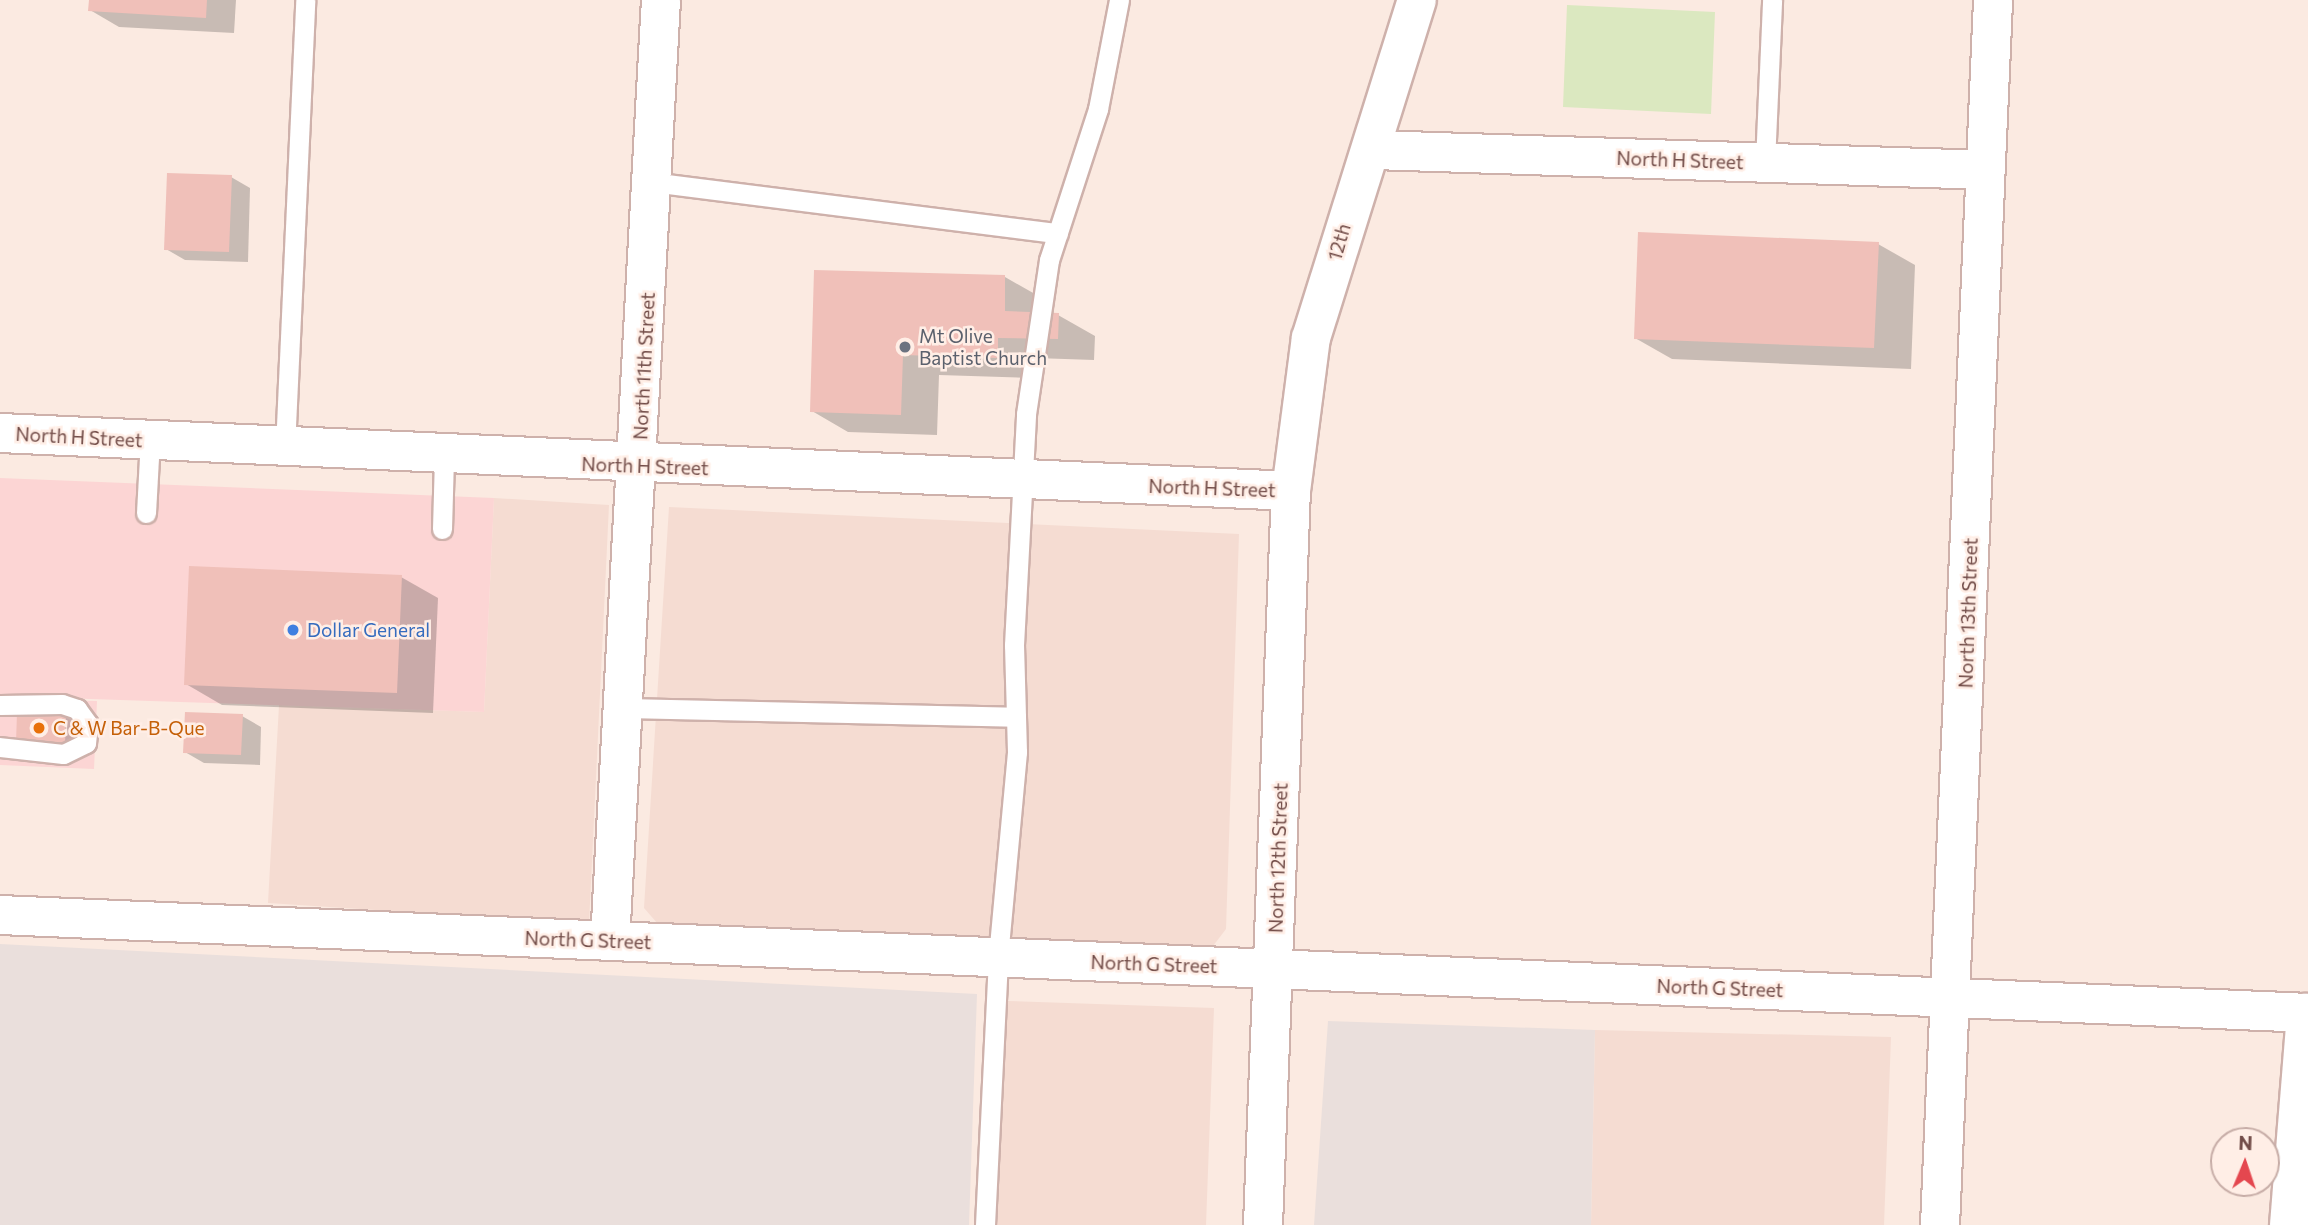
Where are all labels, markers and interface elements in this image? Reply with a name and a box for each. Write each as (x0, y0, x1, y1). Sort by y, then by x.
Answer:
street label: North H Street (1616, 146, 1744, 174)
street label: 12th (1323, 221, 1355, 263)
street label: North 11th Street (629, 292, 659, 440)
place label: Mt Olive Baptist Church (919, 325, 1047, 369)
marker: Mt Olive Baptist Church (897, 339, 913, 355)
street label: North H Street (15, 422, 143, 452)
street label: North H Street (581, 452, 709, 480)
street label: North H Street (1148, 474, 1276, 502)
street label: North 13th Street (1954, 537, 1982, 689)
place label: Dollar General (307, 619, 430, 641)
marker: Dollar General (285, 622, 301, 638)
place label: C & W Bar-B-Que (53, 717, 205, 739)
marker: C & W Bar-B-Que (31, 720, 47, 736)
street label: North 12th Street (1264, 783, 1292, 933)
street label: North G Street (524, 926, 652, 954)
street label: North G Street (1090, 950, 1218, 978)
street label: North G Street (1656, 974, 1784, 1002)
north arrow (2210, 1127, 2280, 1197)
text: N (2238, 1131, 2253, 1154)

